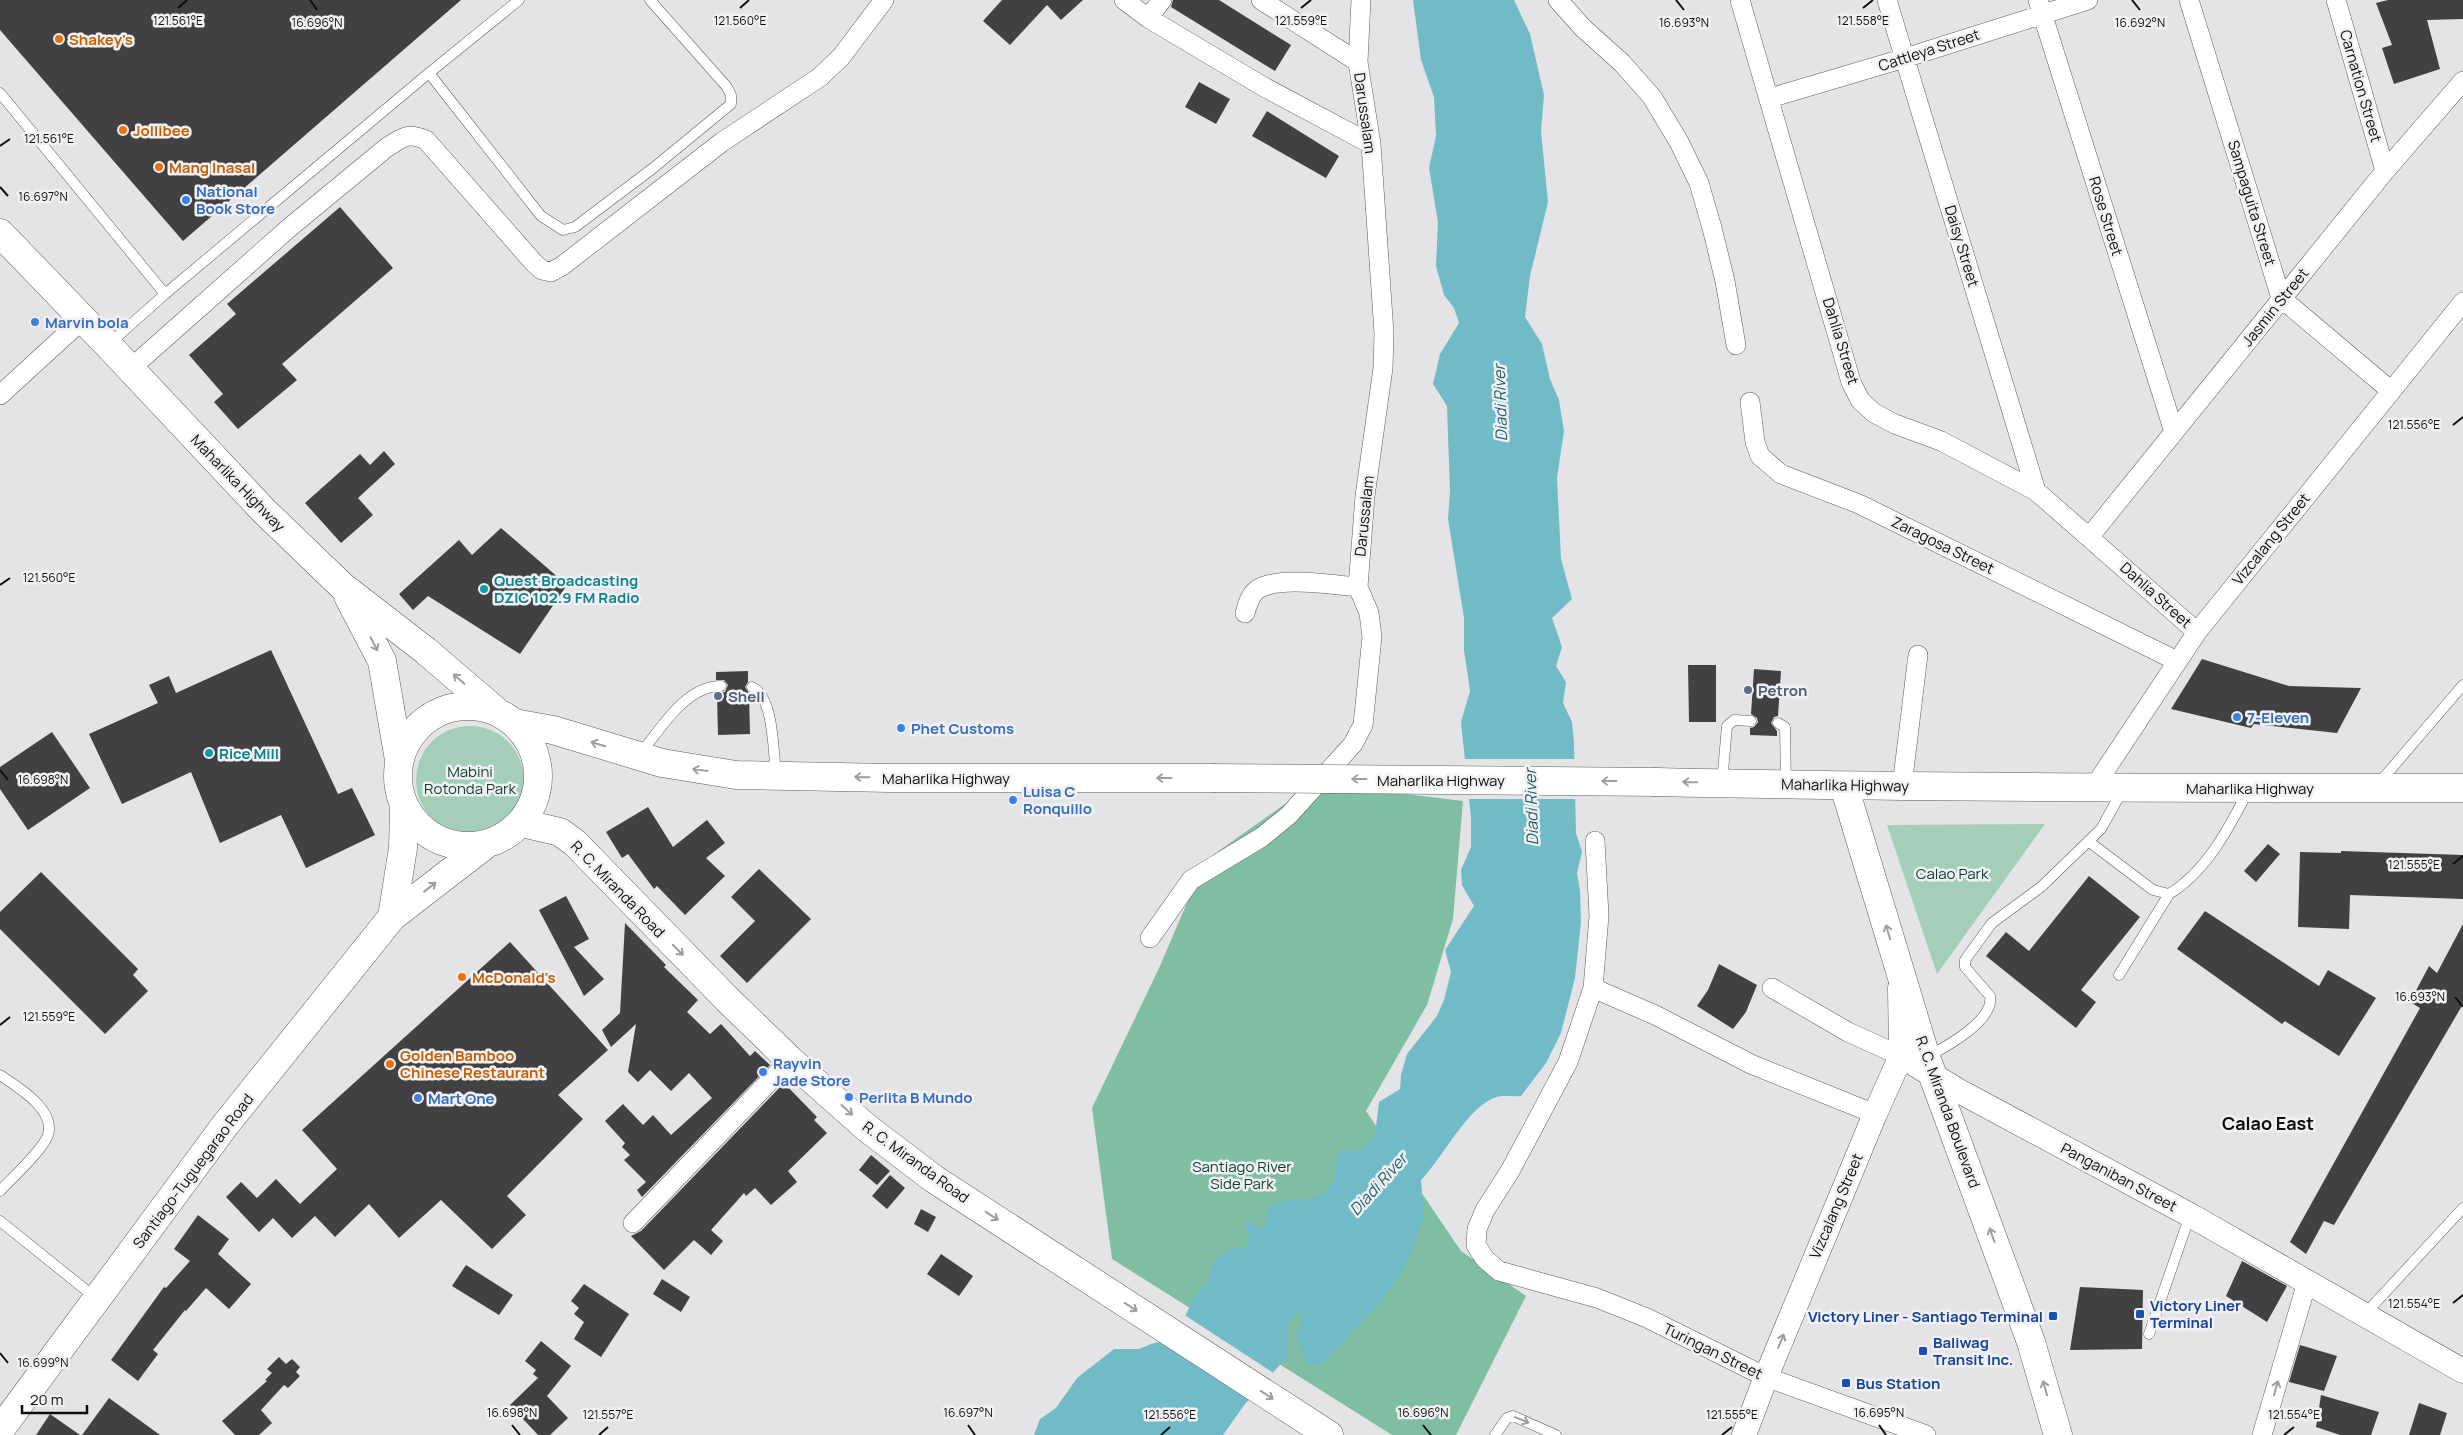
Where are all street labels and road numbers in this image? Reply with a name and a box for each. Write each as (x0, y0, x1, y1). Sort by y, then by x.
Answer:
street label: Cattleya Street (1876, 24, 1982, 76)
street label: Carnation Street (2335, 27, 2387, 145)
street label: Darussalam (1349, 71, 1381, 155)
street label: Sampaguita Street (2223, 138, 2281, 268)
street label: Rose Street (2084, 174, 2128, 258)
street label: Daisy Street (1940, 203, 1984, 289)
street label: Jasmin Street (2237, 263, 2313, 351)
street label: Dahlia Street (1818, 295, 1864, 387)
street label: Maharlika Highway (186, 430, 290, 536)
street label: Darussalam (1349, 474, 1379, 558)
street label: Vizcalang Street (2227, 489, 2315, 589)
street label: Zaragosa Street (1888, 511, 1998, 579)
street label: Dahlia Street (2116, 557, 2196, 633)
street label: Maharlika Highway (882, 768, 1010, 789)
street label: Maharlika Highway (1377, 770, 1505, 791)
street label: Maharlika Highway (1781, 773, 1909, 797)
street label: Maharlika Highway (2186, 778, 2314, 799)
street label: R. C. Miranda Road (566, 836, 670, 942)
street label: R. C. Miranda Boulevard (1911, 1033, 1985, 1191)
street label: Santiago-Tuguegarao Road (128, 1089, 258, 1253)
street label: R. C. Miranda Road (858, 1116, 974, 1208)
street label: Panganiban Street (2057, 1138, 2181, 1216)
street label: Vizcalang Street (1804, 1150, 1868, 1262)
street label: Turingan Street (1660, 1318, 1766, 1384)

